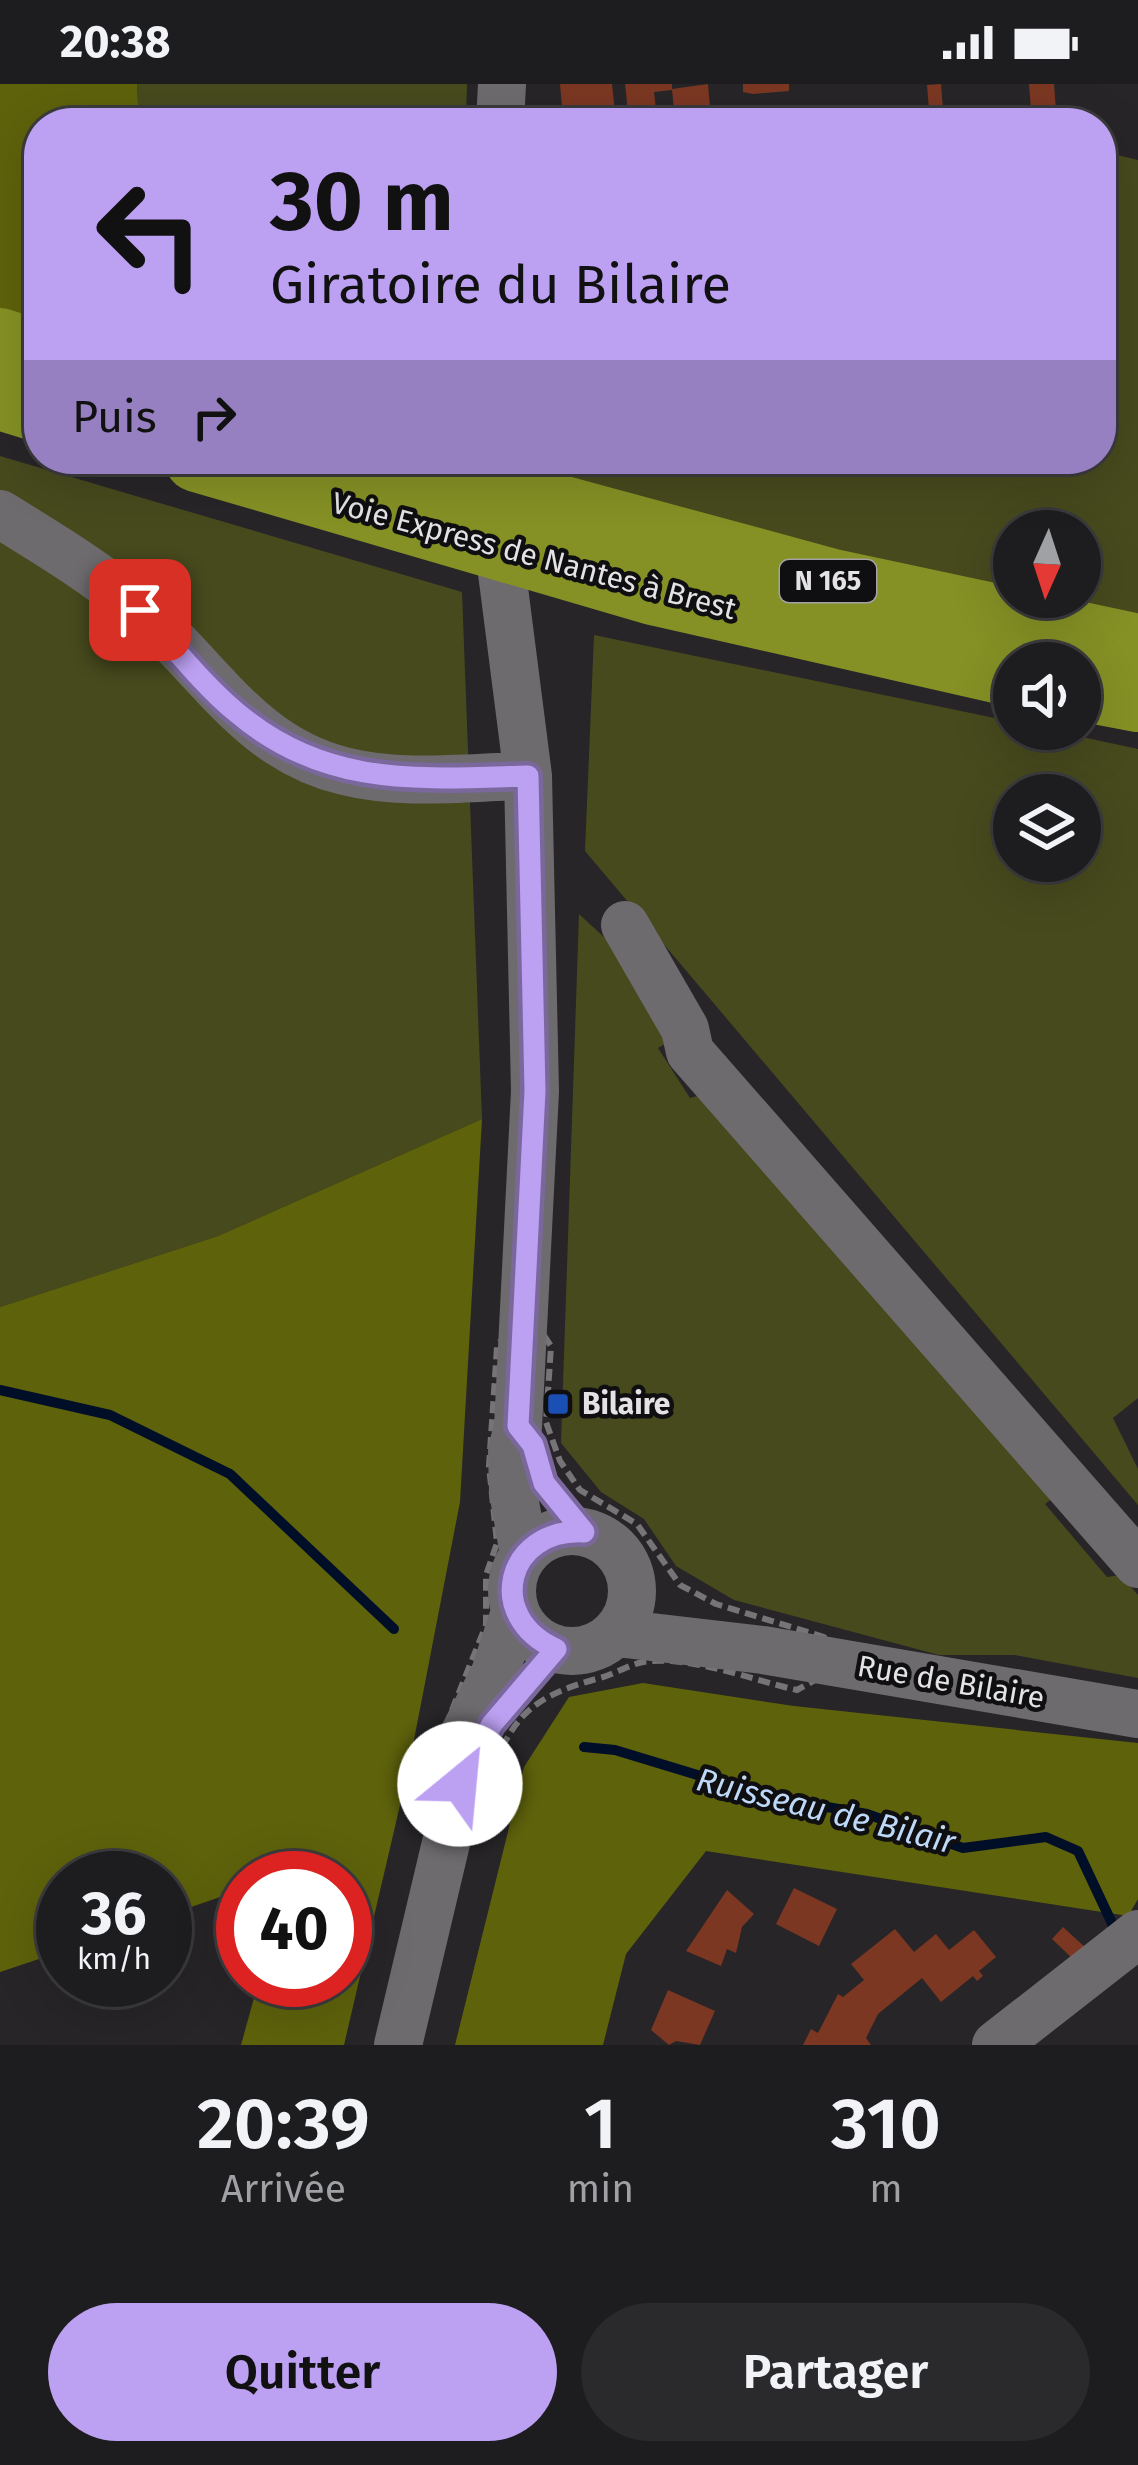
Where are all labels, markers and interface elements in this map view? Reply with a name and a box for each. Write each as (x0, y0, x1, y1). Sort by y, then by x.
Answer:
text: 20:38 (60, 15, 171, 69)
text: 30 m (270, 151, 454, 252)
icon: left (72, 156, 228, 312)
text: Giratoire du Bilaire (270, 253, 731, 317)
icon: right (181, 384, 247, 450)
text: Puis (72, 390, 157, 444)
street label: Voie Express de Nantes à Brest (328, 485, 740, 627)
north arrow (993, 510, 1101, 618)
map controls (993, 510, 1101, 882)
pin (89, 559, 191, 661)
road number: N 165 (780, 560, 876, 602)
icon: arrive (107, 577, 173, 643)
button: sound (993, 642, 1101, 750)
button: layers (993, 774, 1101, 882)
place label: Bilaire (582, 1386, 670, 1422)
marker: Bilaire (545, 1391, 571, 1417)
street label: Rue de Bilaire (855, 1648, 1047, 1716)
position arrow (397, 1721, 523, 1847)
water label: Ruisseau de Bilair (692, 1759, 961, 1863)
speed limit sign: 40 (216, 1851, 372, 2007)
text: 36 (81, 1878, 147, 1950)
text: km/h (77, 1941, 151, 1977)
text: 20:39 (197, 2081, 370, 2167)
text: 1 (584, 2081, 617, 2167)
text: 310 (831, 2081, 941, 2167)
text: Arrivée (221, 2166, 346, 2212)
text: min (567, 2166, 634, 2212)
text: m (869, 2166, 903, 2212)
button: Quitter (48, 2303, 557, 2441)
button: Partager (581, 2303, 1090, 2441)

